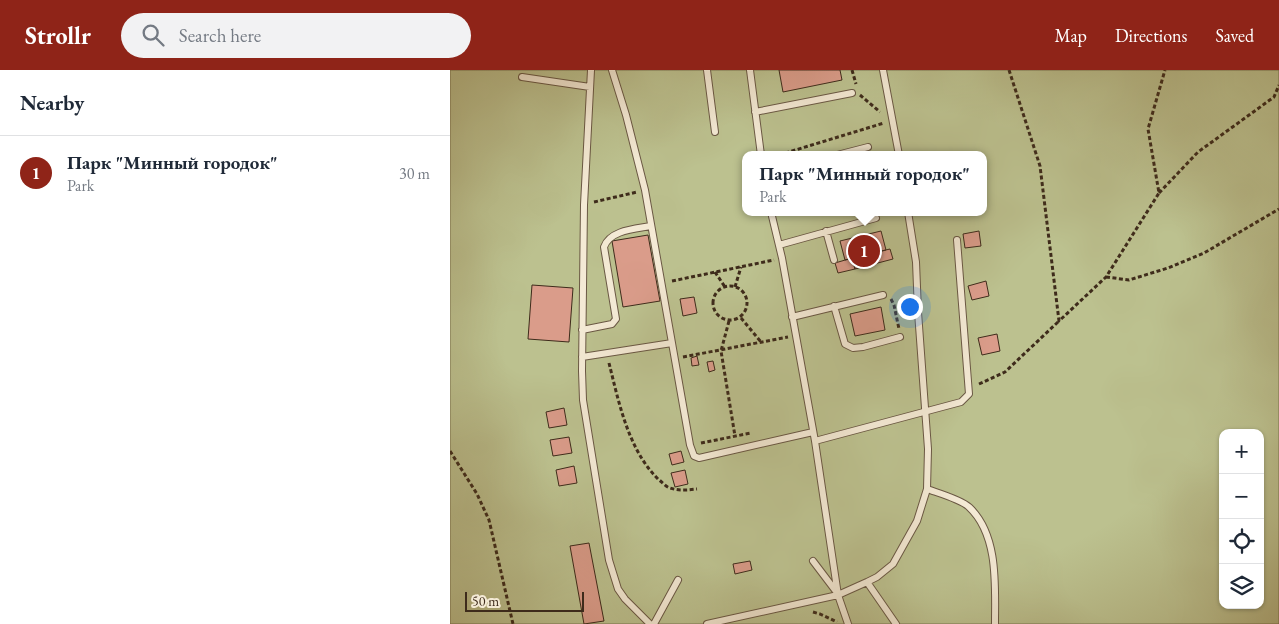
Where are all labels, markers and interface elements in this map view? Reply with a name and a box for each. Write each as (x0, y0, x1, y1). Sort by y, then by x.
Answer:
search box (121, 13, 471, 58)
text: Strollr (25, 20, 91, 51)
icon: search (139, 21, 167, 49)
text: Search here (179, 23, 261, 48)
text: Map (1055, 24, 1087, 47)
text: Directions (1115, 24, 1187, 47)
text: Saved (1215, 24, 1254, 47)
text: Nearby (20, 89, 84, 116)
text: Парк "Минный городок" (67, 150, 277, 175)
popup (742, 151, 987, 216)
text: Парк "Минный городок" (759, 161, 970, 186)
text: 1 (32, 163, 40, 184)
text: 30 m (399, 163, 430, 184)
text: Park (67, 175, 94, 196)
text: Park (759, 186, 787, 207)
pin: 1 (848, 232, 880, 270)
your location (897, 294, 923, 320)
map controls (1219, 429, 1264, 609)
button: + (1219, 429, 1264, 474)
button: − (1219, 474, 1264, 519)
button: locate (1219, 519, 1264, 564)
button: layers (1219, 564, 1264, 609)
scale bar (465, 589, 584, 612)
text: 50 m (472, 592, 499, 610)

